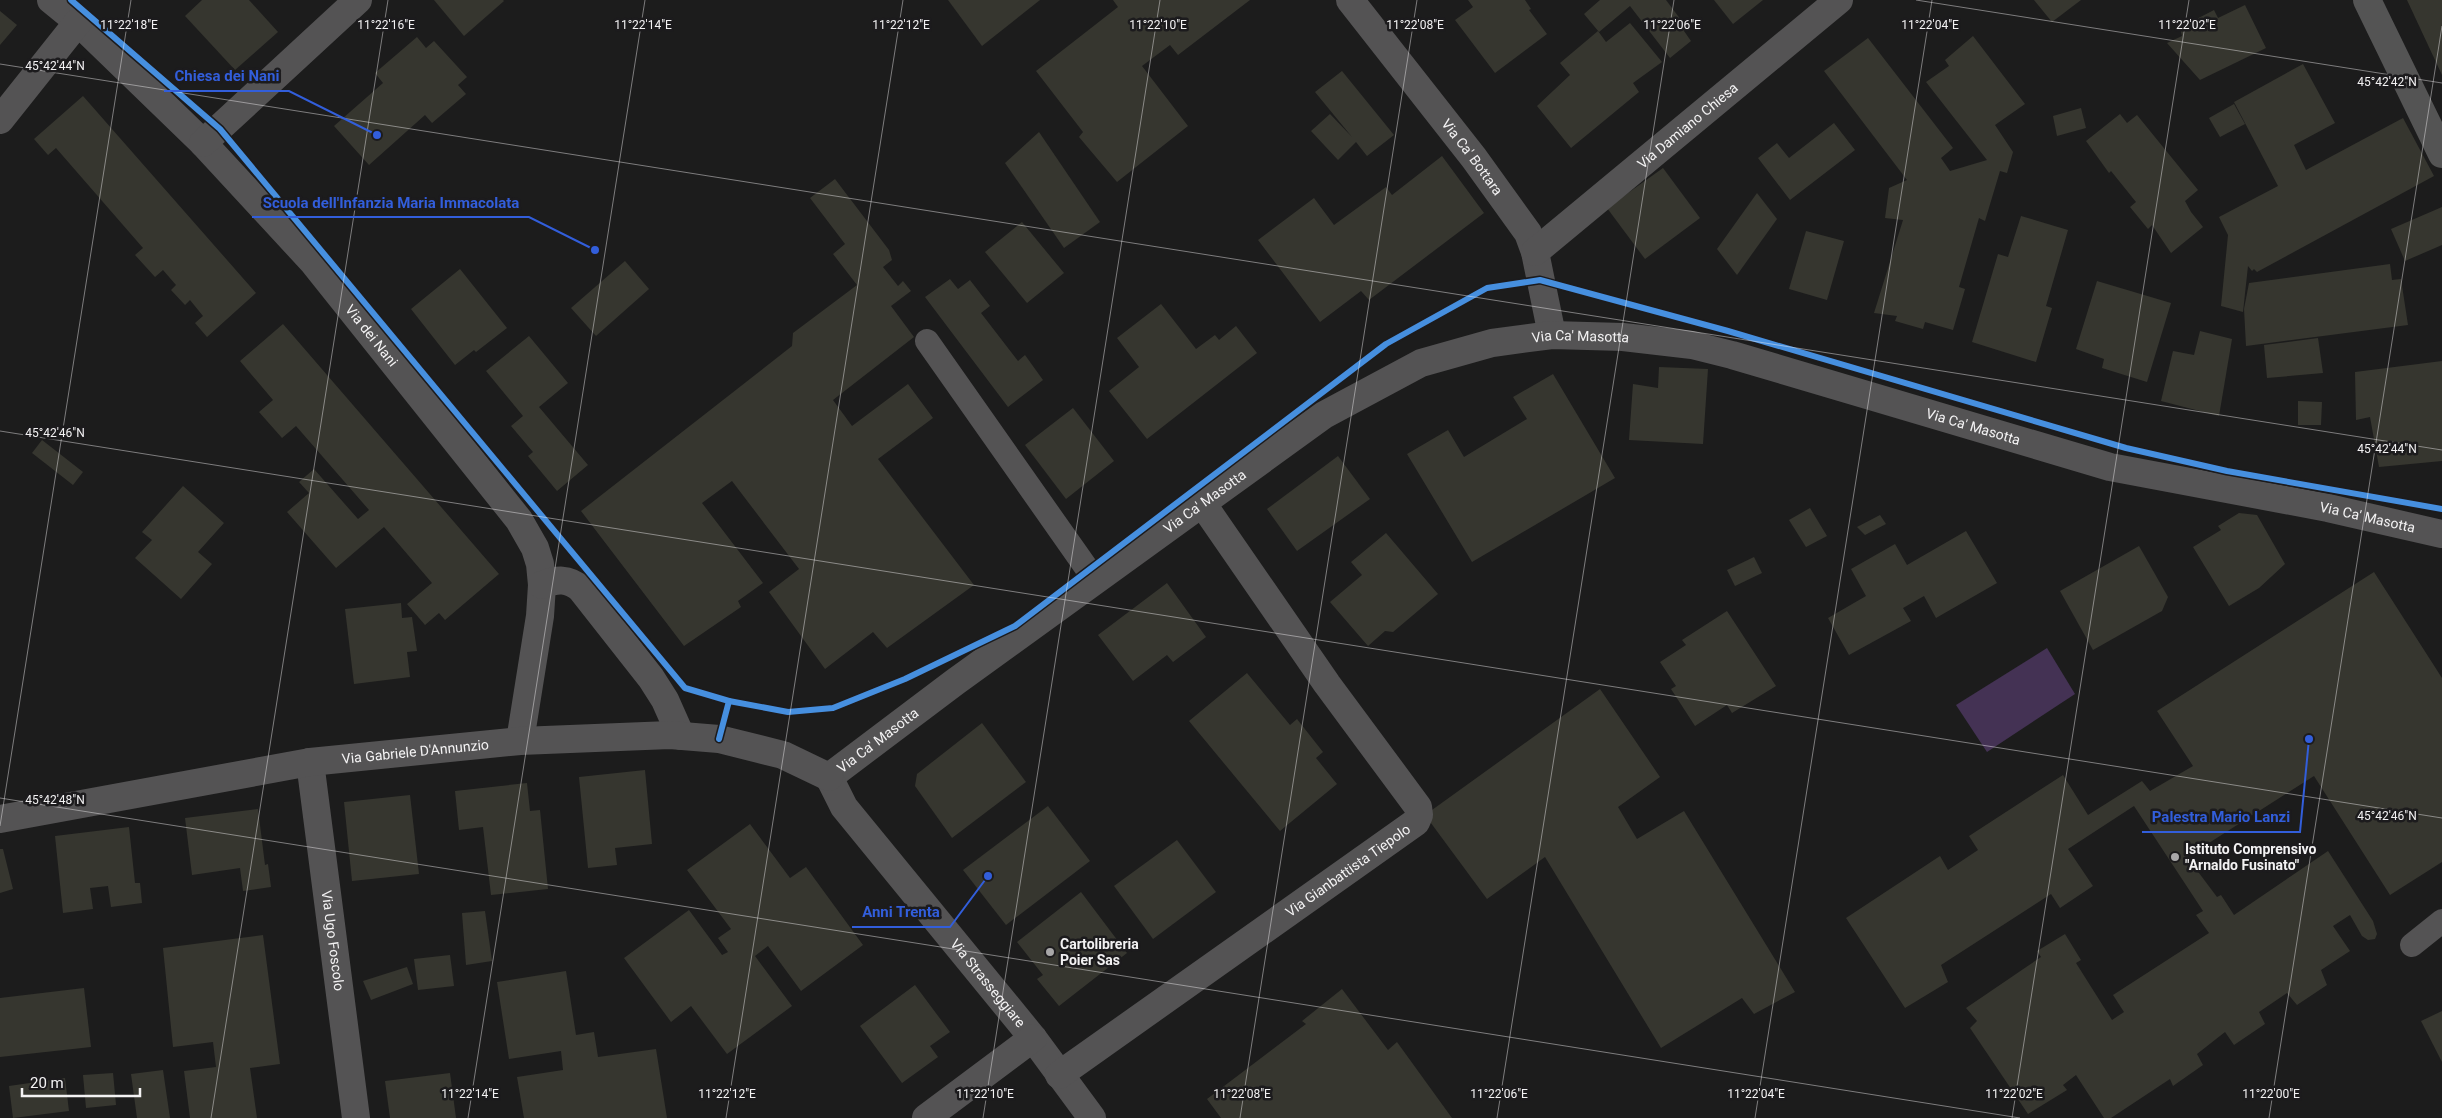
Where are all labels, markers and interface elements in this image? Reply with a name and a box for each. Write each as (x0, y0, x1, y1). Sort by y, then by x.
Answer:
text: 11°22'18"E (100, 18, 158, 32)
text: 11°22'16"E (357, 18, 415, 32)
text: 11°22'14"E (614, 18, 672, 32)
text: 11°22'12"E (872, 18, 930, 32)
text: 11°22'10"E (1129, 18, 1187, 32)
text: 11°22'08"E (1386, 18, 1444, 32)
text: 11°22'06"E (1643, 18, 1701, 32)
text: 11°22'04"E (1901, 18, 1959, 32)
text: 11°22'02"E (2158, 18, 2216, 32)
text: 45°42'44"N (25, 59, 85, 73)
callout: Chiesa dei Nani (164, 61, 289, 91)
text: Chiesa dei Nani (175, 67, 280, 85)
text: 45°42'42"N (2357, 75, 2417, 89)
street label: Via Damiano Chiesa (1634, 79, 1741, 172)
street label: Via Ca' Bottara (1438, 116, 1506, 198)
callout: Scuola dell'Infanzia Maria Immacolata (252, 187, 529, 217)
text: Scuola dell'Infanzia Maria Immacolata (263, 194, 519, 212)
street label: Via dei Nani (342, 301, 401, 370)
street label: Via Ca' Masotta (1531, 327, 1630, 346)
street label: Via Ca' Masotta (1924, 405, 2022, 448)
text: 45°42'46"N (25, 426, 85, 440)
text: 45°42'44"N (2357, 442, 2417, 456)
street label: Via Ca' Masotta (1160, 466, 1249, 536)
street label: Via Ca' Masotta (2318, 499, 2417, 536)
street label: Via Ca' Masotta (834, 705, 921, 776)
street label: Via Gabriele D'Annunzio (341, 736, 490, 767)
text: 45°42'48"N (25, 793, 85, 807)
callout: Palestra Mario Lanzi (2142, 802, 2300, 832)
text: Palestra Mario Lanzi (2152, 808, 2290, 826)
text: 45°42'46"N (2357, 809, 2417, 823)
street label: Via Gianbattista Tiepolo (1282, 821, 1413, 920)
place label: Istituto Comprensivo "Arnaldo Fusinato" (2185, 841, 2317, 873)
marker: Istituto Comprensivo "Arnaldo Fusinato" (2169, 851, 2181, 863)
street label: Via Ugo Foscolo (319, 889, 347, 992)
callout: Anni Trenta (852, 897, 950, 927)
text: Anni Trenta (862, 903, 940, 921)
street label: Via Strasseggiare (947, 936, 1029, 1030)
place label: Cartolibreria Poier Sas (1060, 936, 1139, 968)
marker: Cartolibreria Poier Sas (1044, 946, 1056, 958)
scale bar (22, 1066, 140, 1098)
text: 20 m (30, 1074, 64, 1092)
text: 11°22'14"E (441, 1087, 499, 1101)
text: 11°22'12"E (698, 1087, 756, 1101)
text: 11°22'10"E (956, 1087, 1014, 1101)
text: 11°22'08"E (1213, 1087, 1271, 1101)
text: 11°22'06"E (1470, 1087, 1528, 1101)
text: 11°22'04"E (1727, 1087, 1785, 1101)
text: 11°22'02"E (1985, 1087, 2043, 1101)
text: 11°22'00"E (2242, 1087, 2300, 1101)

